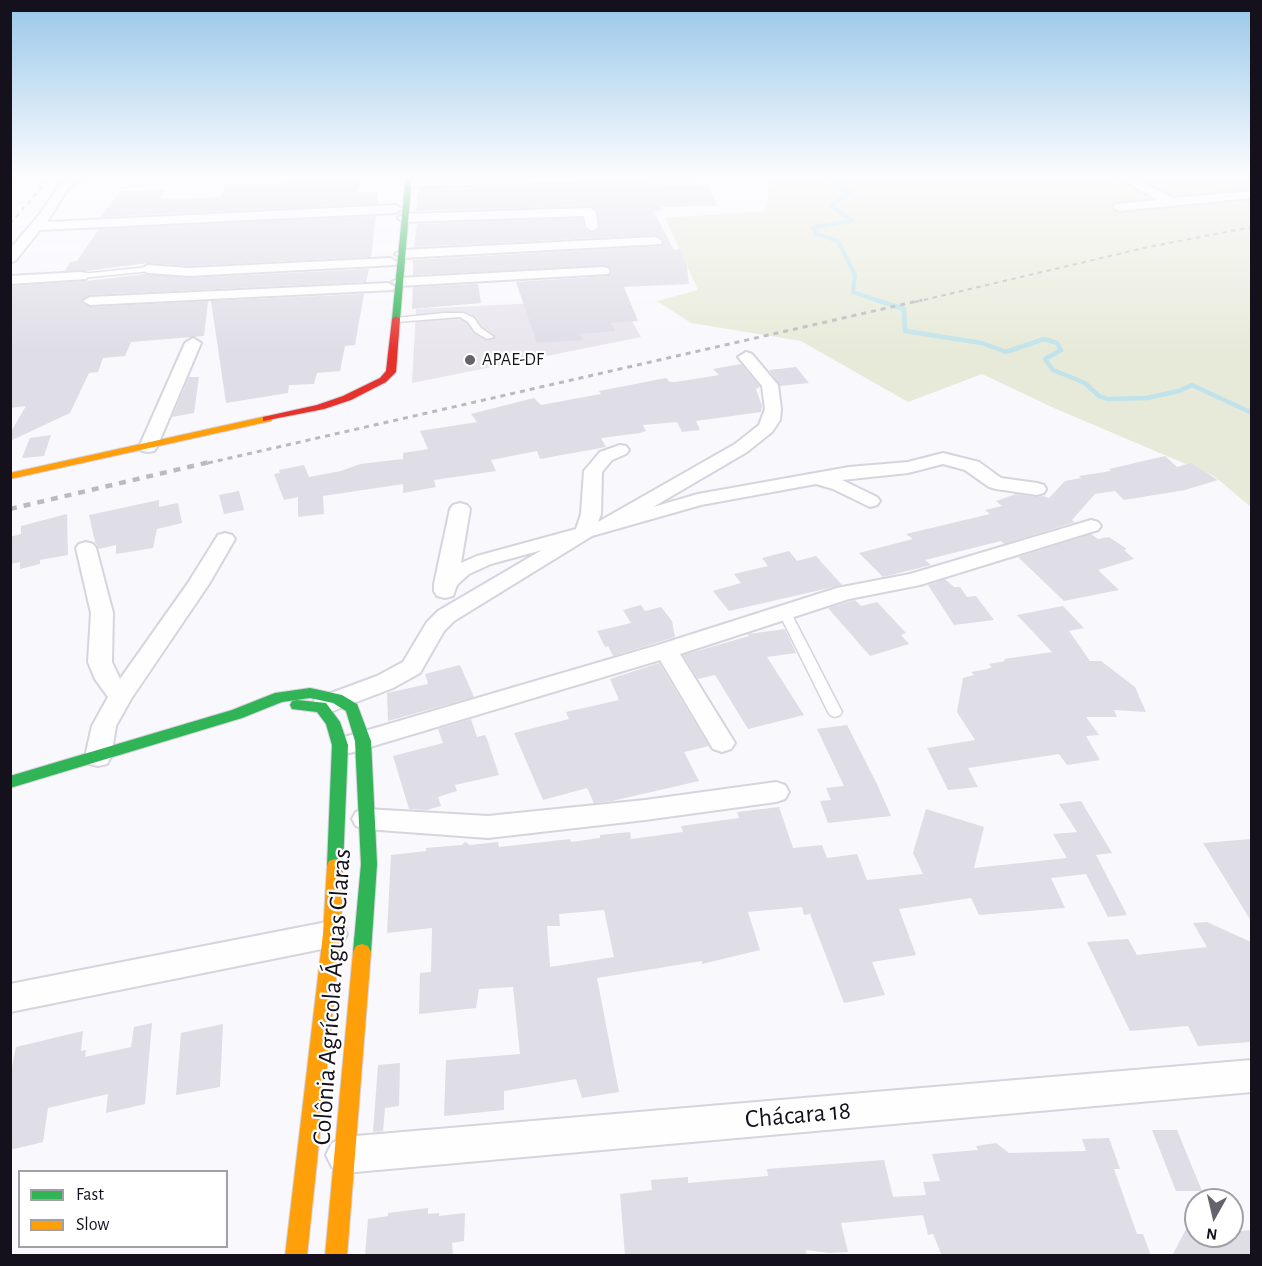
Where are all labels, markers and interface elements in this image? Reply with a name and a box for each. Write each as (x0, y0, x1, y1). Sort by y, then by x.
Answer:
place label: APAE-DF (482, 349, 544, 371)
marker: APAE-DF (463, 353, 477, 367)
street label: Colônia Agrícola Águas Claras (306, 848, 358, 1146)
street label: Chácara 18 (744, 1095, 852, 1135)
legend (18, 1170, 228, 1248)
text: Fast (76, 1186, 104, 1204)
north arrow (1184, 1188, 1244, 1248)
text: Slow (76, 1216, 109, 1234)
text: N (1205, 1225, 1218, 1243)

